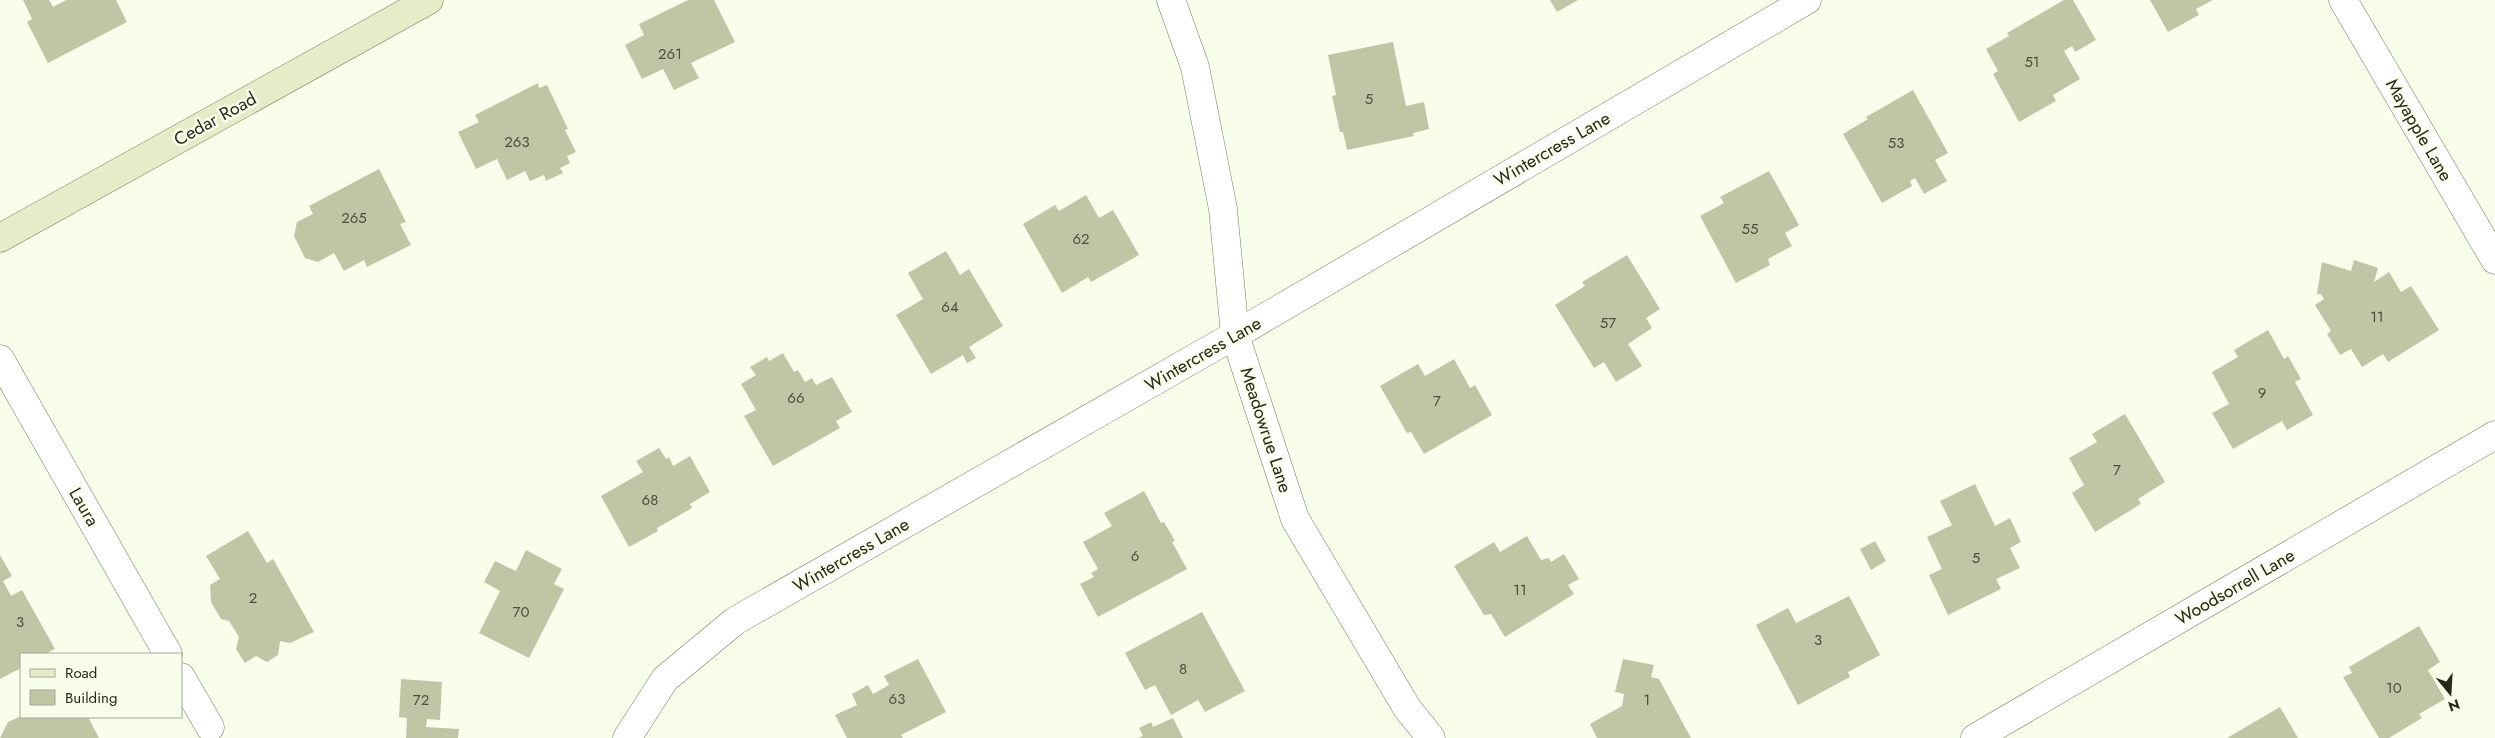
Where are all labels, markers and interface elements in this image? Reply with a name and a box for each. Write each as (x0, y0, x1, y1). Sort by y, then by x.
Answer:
house number: 261 (658, 43, 682, 65)
house number: 51 (2024, 51, 2040, 73)
street label: Mayapple Lane (2379, 74, 2459, 186)
street label: Cedar Road (169, 86, 261, 152)
house number: 5 (1365, 88, 1373, 110)
street label: Wintercress Lane (1489, 105, 1615, 193)
house number: 263 (504, 131, 530, 153)
house number: 53 (1888, 132, 1904, 154)
house number: 265 (341, 207, 367, 229)
house number: 55 (1742, 218, 1758, 240)
house number: 62 (1072, 228, 1090, 250)
house number: 64 (941, 296, 959, 318)
house number: 11 (2370, 306, 2384, 328)
street label: Wintercress Lane (1140, 310, 1266, 398)
house number: 57 (1600, 312, 1616, 334)
street label: Meadowrue Lane (1233, 364, 1299, 496)
house number: 9 (2258, 382, 2266, 404)
house number: 66 (787, 387, 805, 409)
house number: 7 (1433, 390, 1441, 412)
house number: 7 (2113, 459, 2121, 481)
street label: Laura (62, 483, 106, 531)
house number: 68 (642, 489, 658, 511)
street label: Wintercress Lane (788, 511, 914, 599)
street label: Woodsorrell Lane (2171, 542, 2299, 632)
house number: 6 (1131, 545, 1139, 567)
house number: 5 (1972, 547, 1980, 569)
house number: 11 (1513, 579, 1527, 601)
house number: 2 (249, 587, 257, 609)
house number: 70 (513, 601, 529, 623)
house number: 3 (16, 611, 24, 633)
house number: 3 (1814, 629, 1822, 651)
legend (20, 653, 182, 718)
house number: 8 (1179, 658, 1187, 680)
text: Road (65, 662, 97, 684)
north arrow (2425, 668, 2475, 718)
house number: 10 (2386, 677, 2402, 699)
text: Building (65, 687, 117, 709)
house number: 63 (889, 688, 905, 710)
house number: 72 (413, 689, 429, 711)
house number: 1 (1644, 689, 1650, 711)
text: N (2446, 694, 2462, 717)

